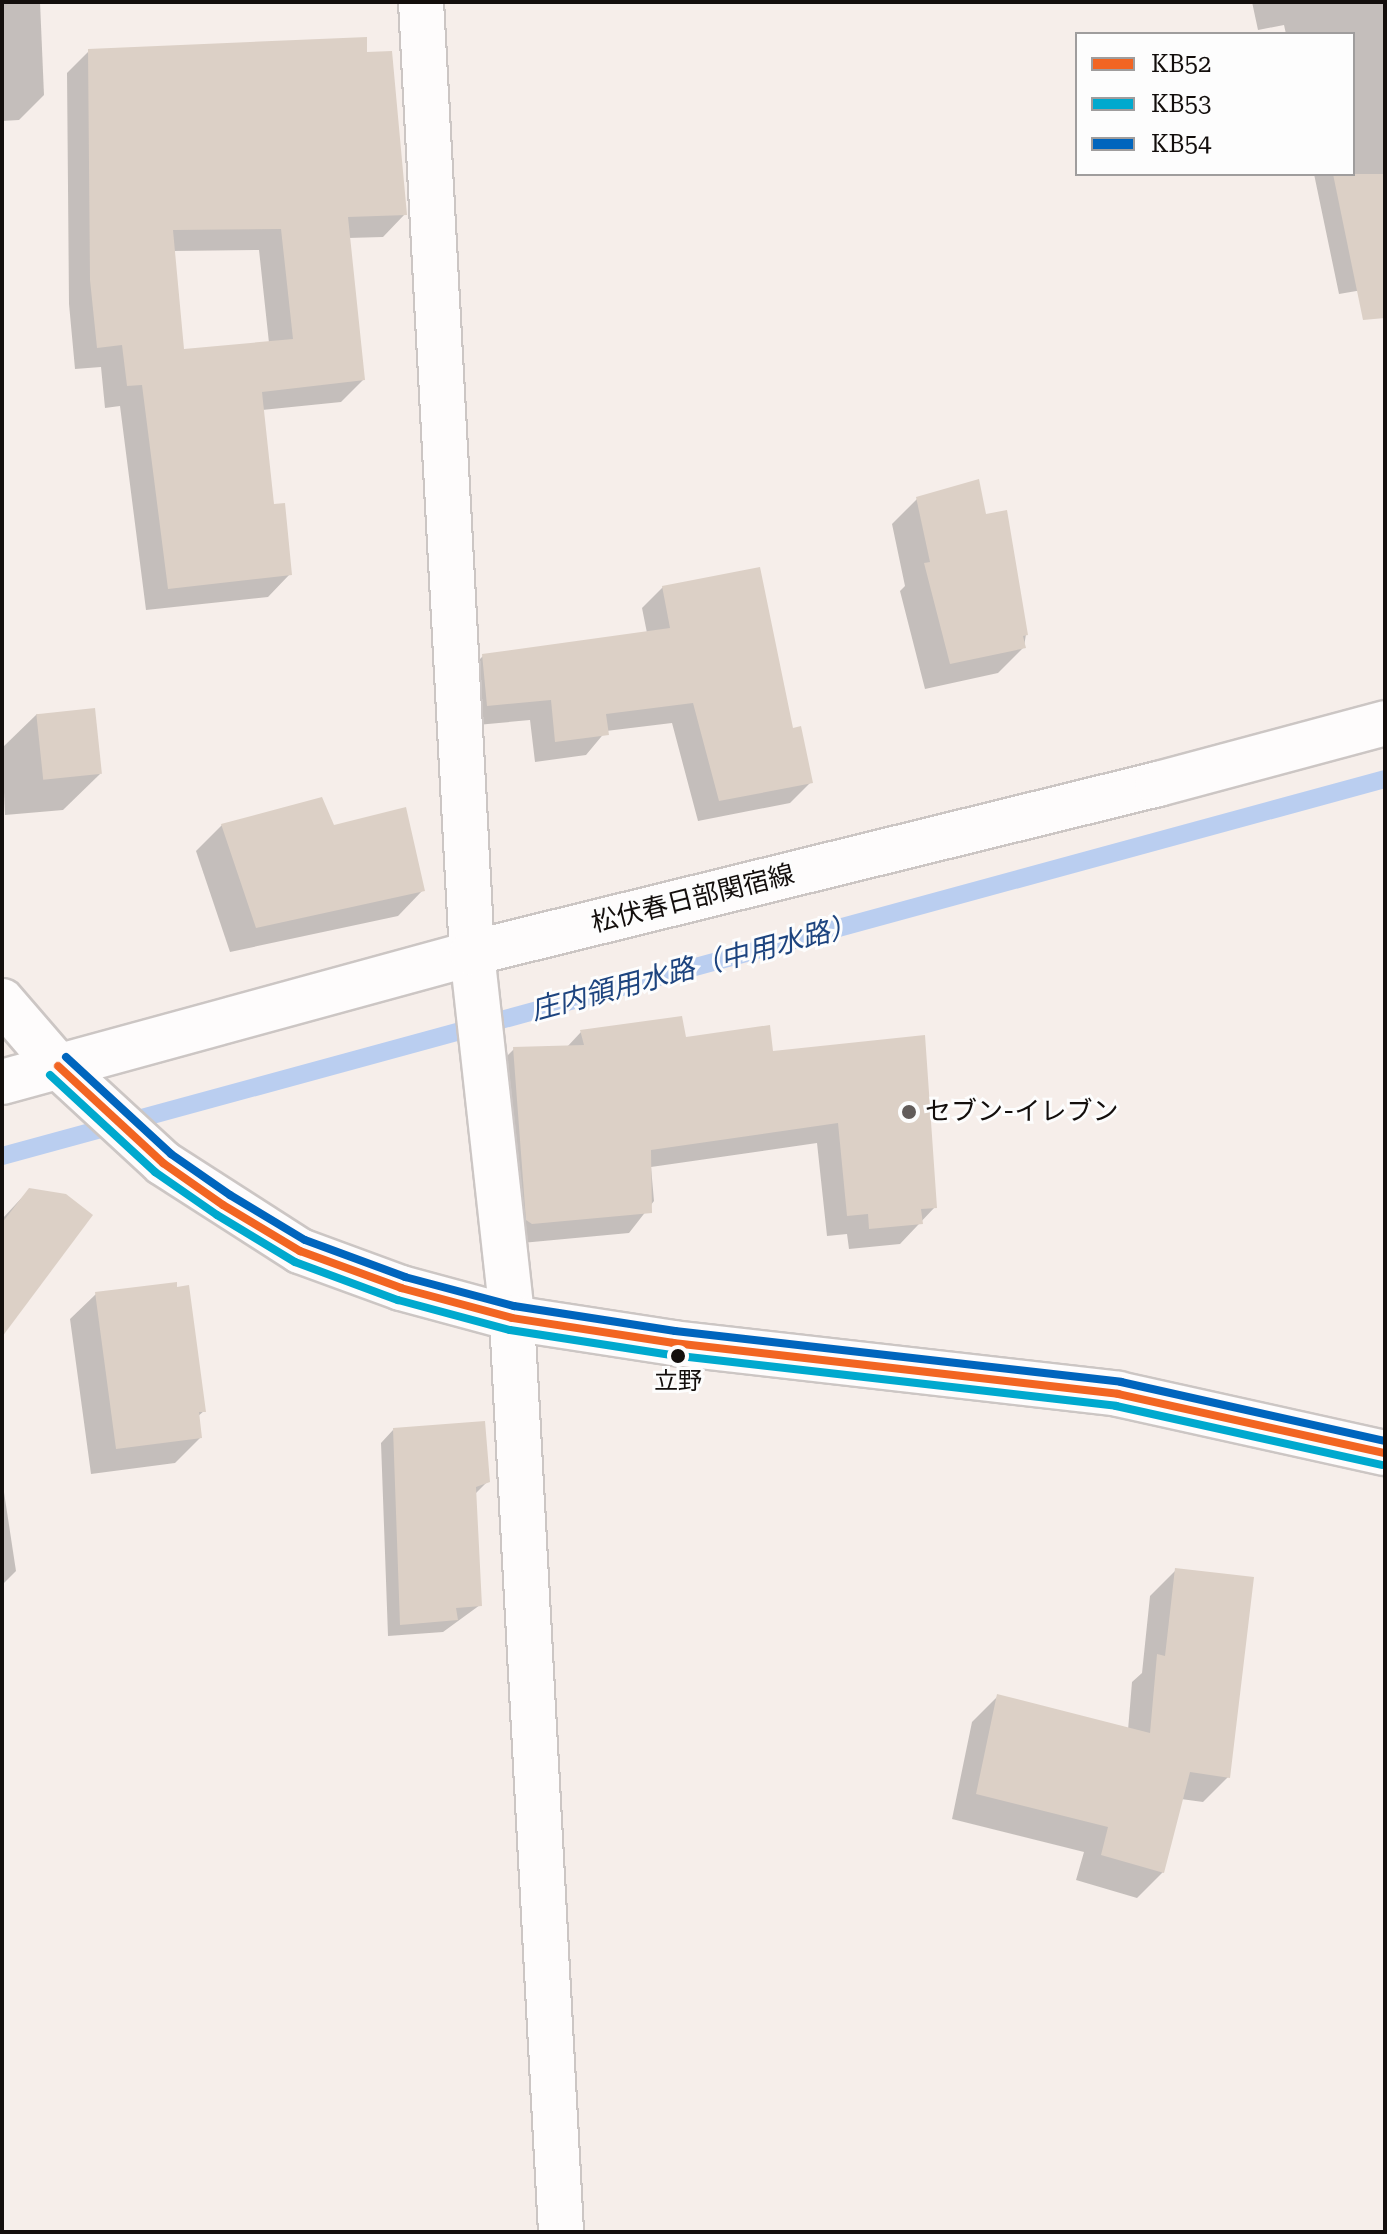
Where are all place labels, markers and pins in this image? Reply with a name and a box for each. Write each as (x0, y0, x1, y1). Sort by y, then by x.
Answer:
place label: セブン-イレブン (925, 1096, 1118, 1128)
marker: セブン-イレブン (900, 1103, 918, 1121)
marker: 立野 (670, 1348, 686, 1364)
place label: 立野 (654, 1368, 702, 1396)

